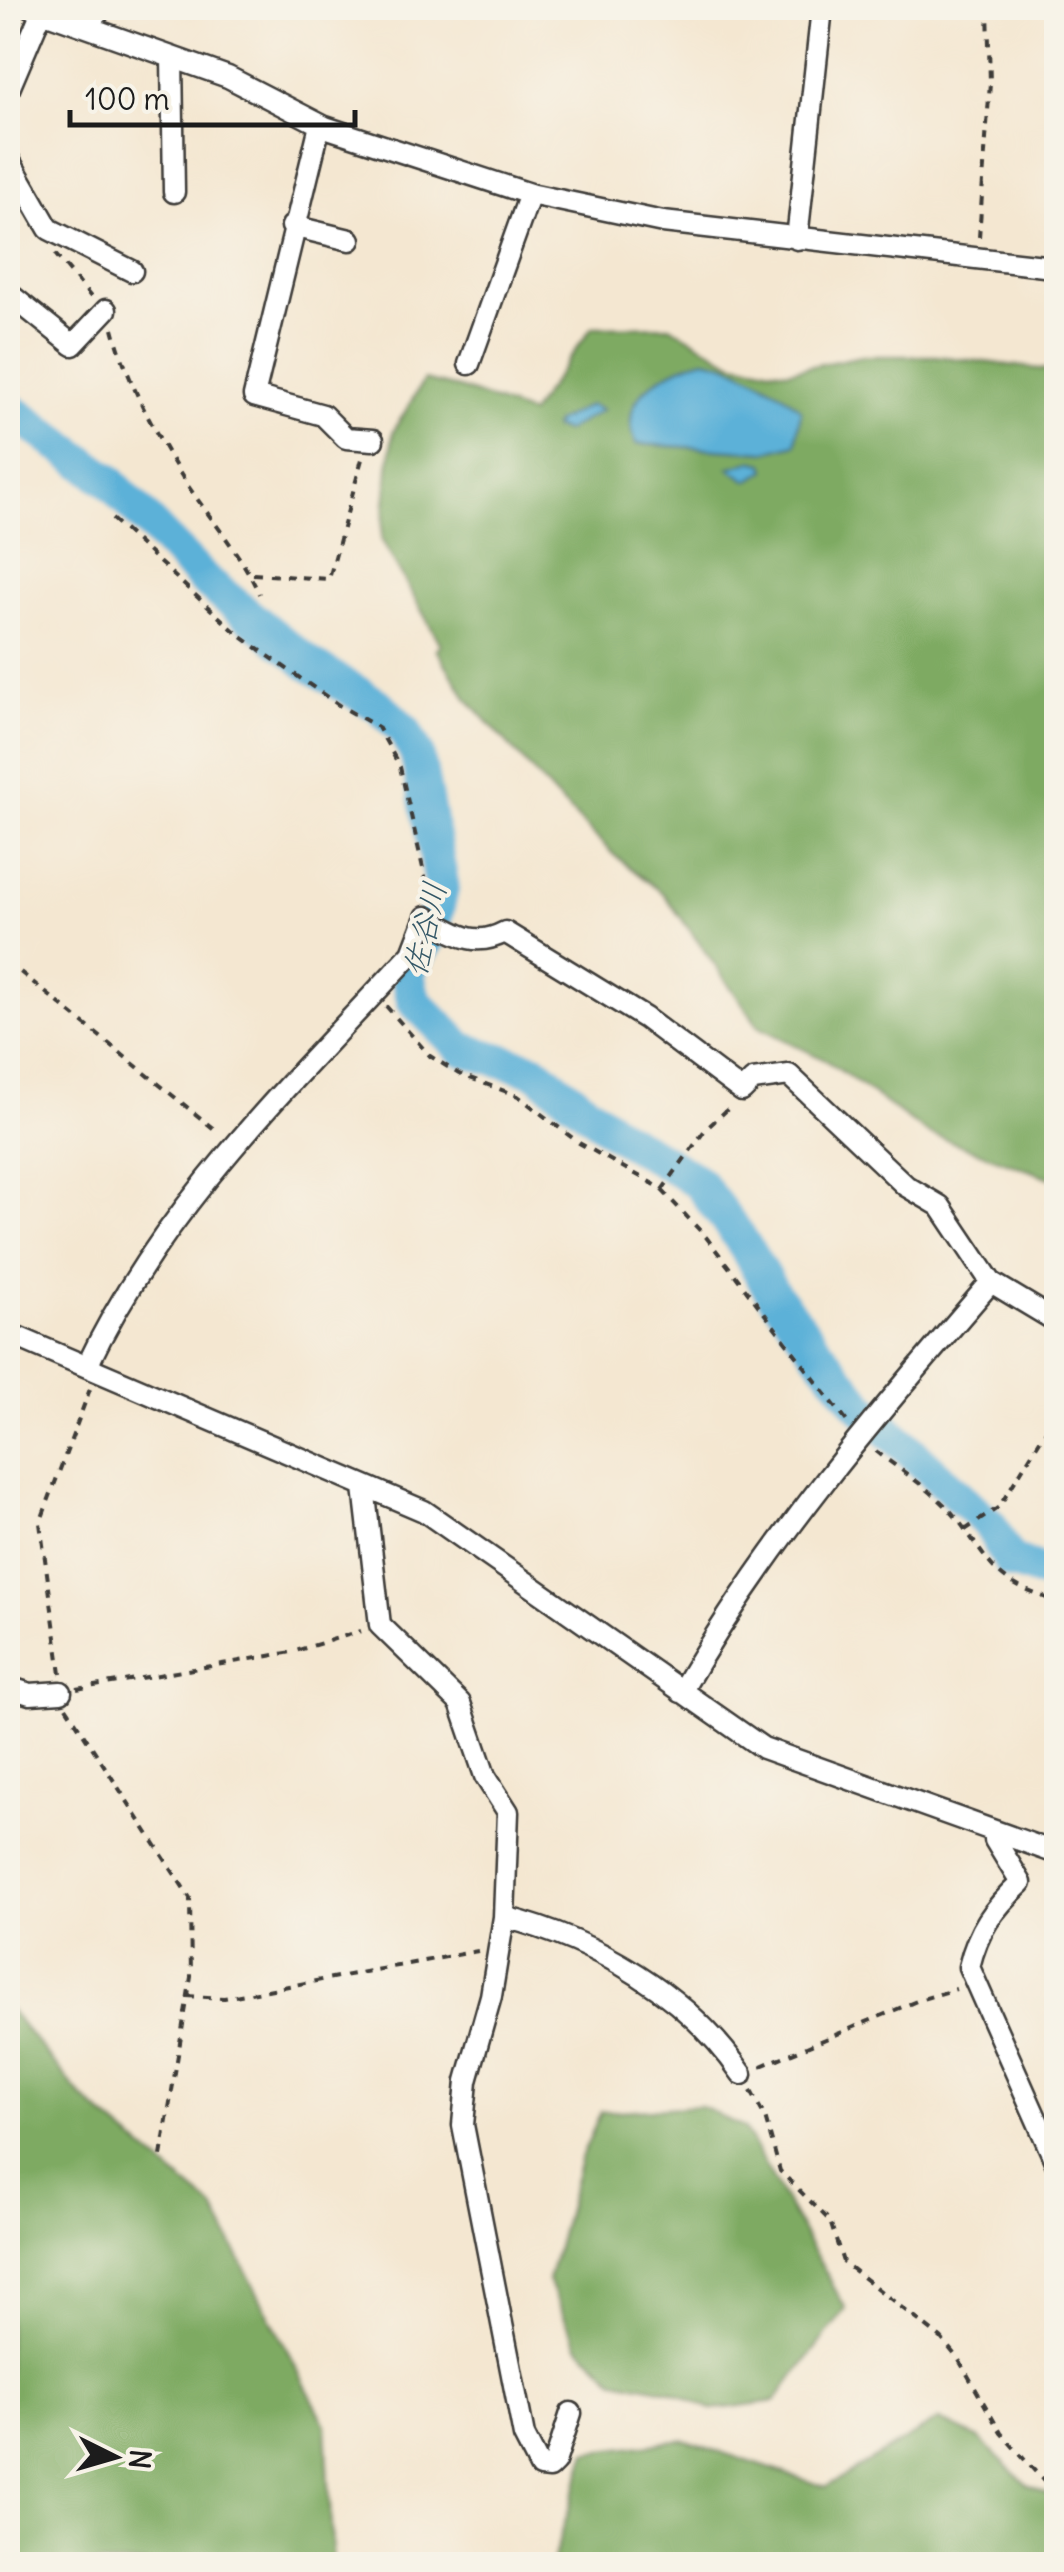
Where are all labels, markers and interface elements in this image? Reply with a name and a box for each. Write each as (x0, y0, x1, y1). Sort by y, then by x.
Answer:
scale bar (70, 65, 355, 127)
text: 100 m (85, 80, 170, 118)
water label: 佐谷川 (394, 877, 455, 980)
north arrow (65, 2407, 165, 2507)
text: N (121, 2448, 159, 2470)

